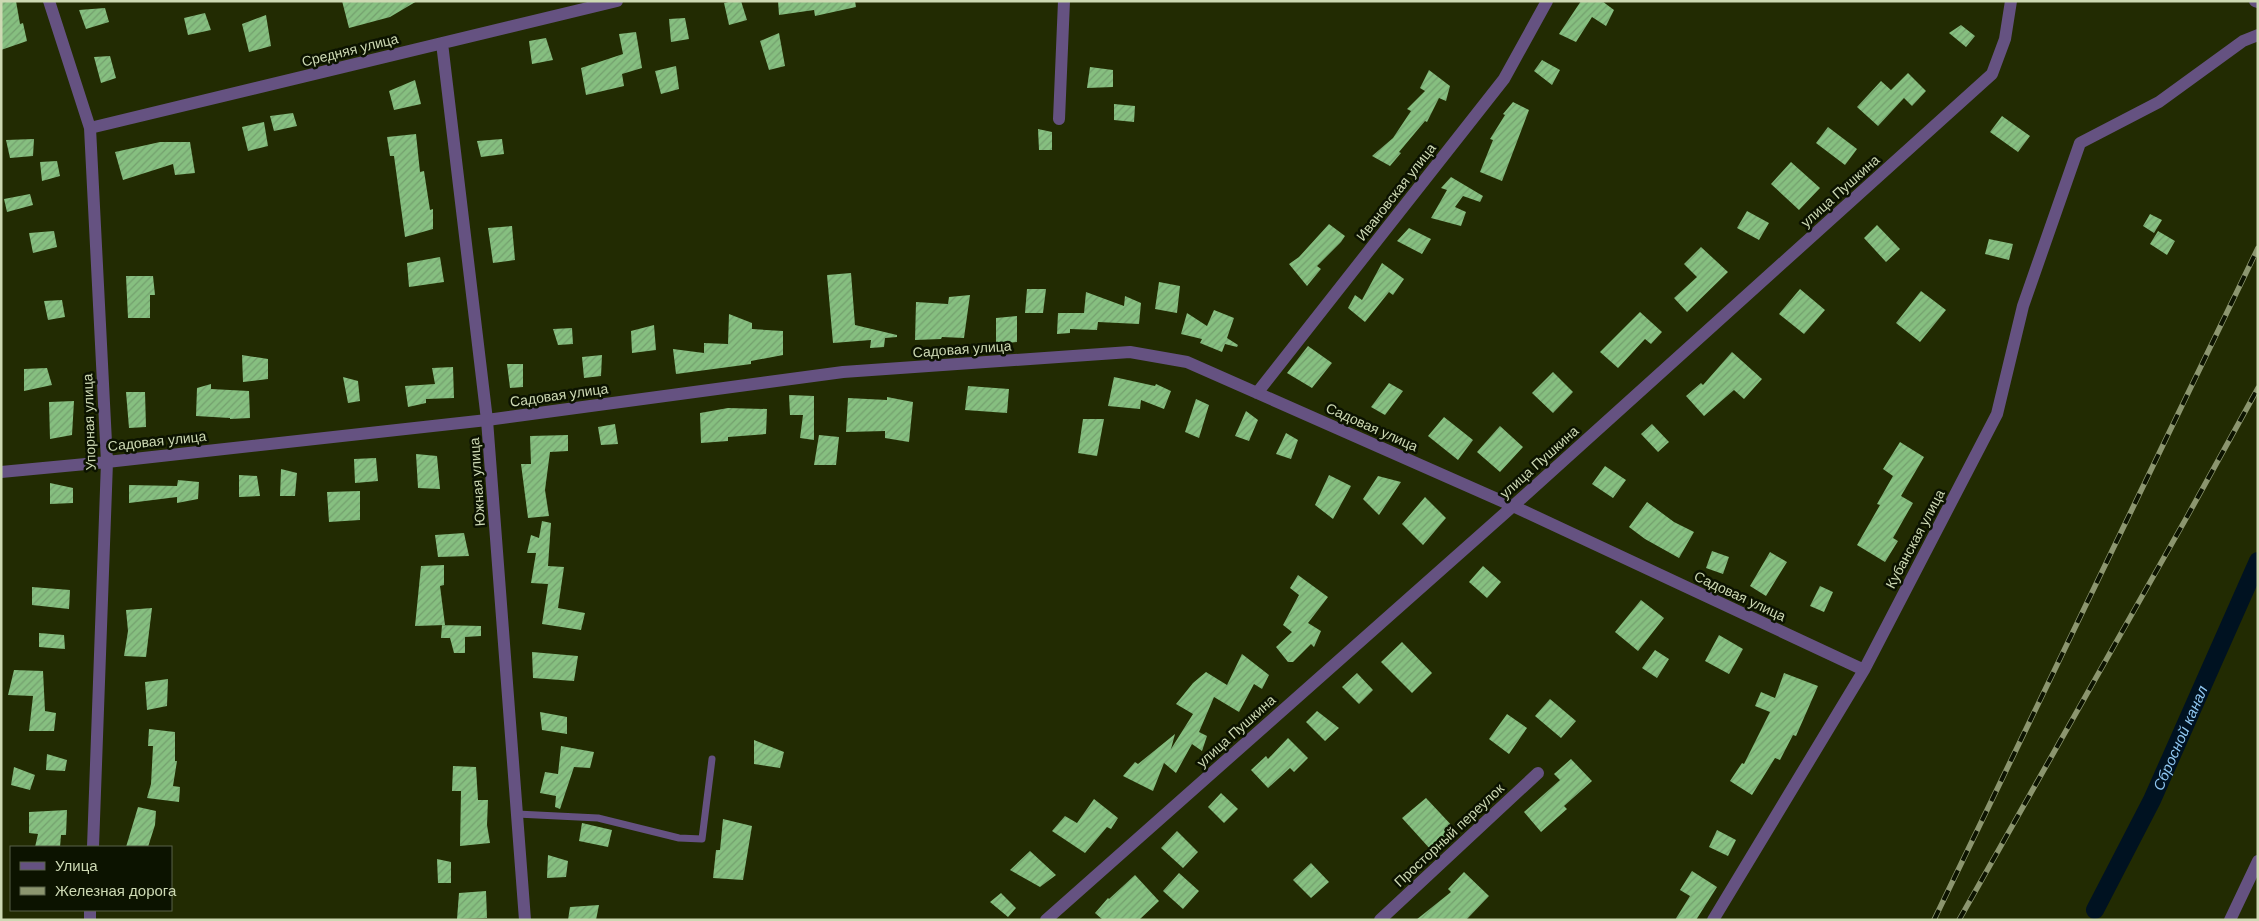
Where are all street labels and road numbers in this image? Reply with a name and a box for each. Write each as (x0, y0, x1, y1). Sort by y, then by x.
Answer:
street label: Средняя улица (300, 30, 400, 70)
street label: Ивановская улица (1353, 140, 1439, 244)
street label: улица Пушкина (1797, 151, 1883, 230)
street label: Садовая улица (912, 338, 1012, 360)
street label: Упорная улица (79, 373, 99, 471)
street label: Садовая улица (509, 380, 609, 410)
street label: Садовая улица (1324, 400, 1421, 455)
street label: улица Пушкина (1496, 422, 1582, 501)
street label: Садовая улица (107, 428, 207, 454)
street label: Южная улица (466, 437, 488, 527)
street label: Кубанская улица (1882, 487, 1948, 591)
street label: Садовая улица (1692, 568, 1788, 624)
street label: улица Пушкина (1193, 691, 1279, 770)
street label: Просторный переулок (1391, 780, 1508, 890)

